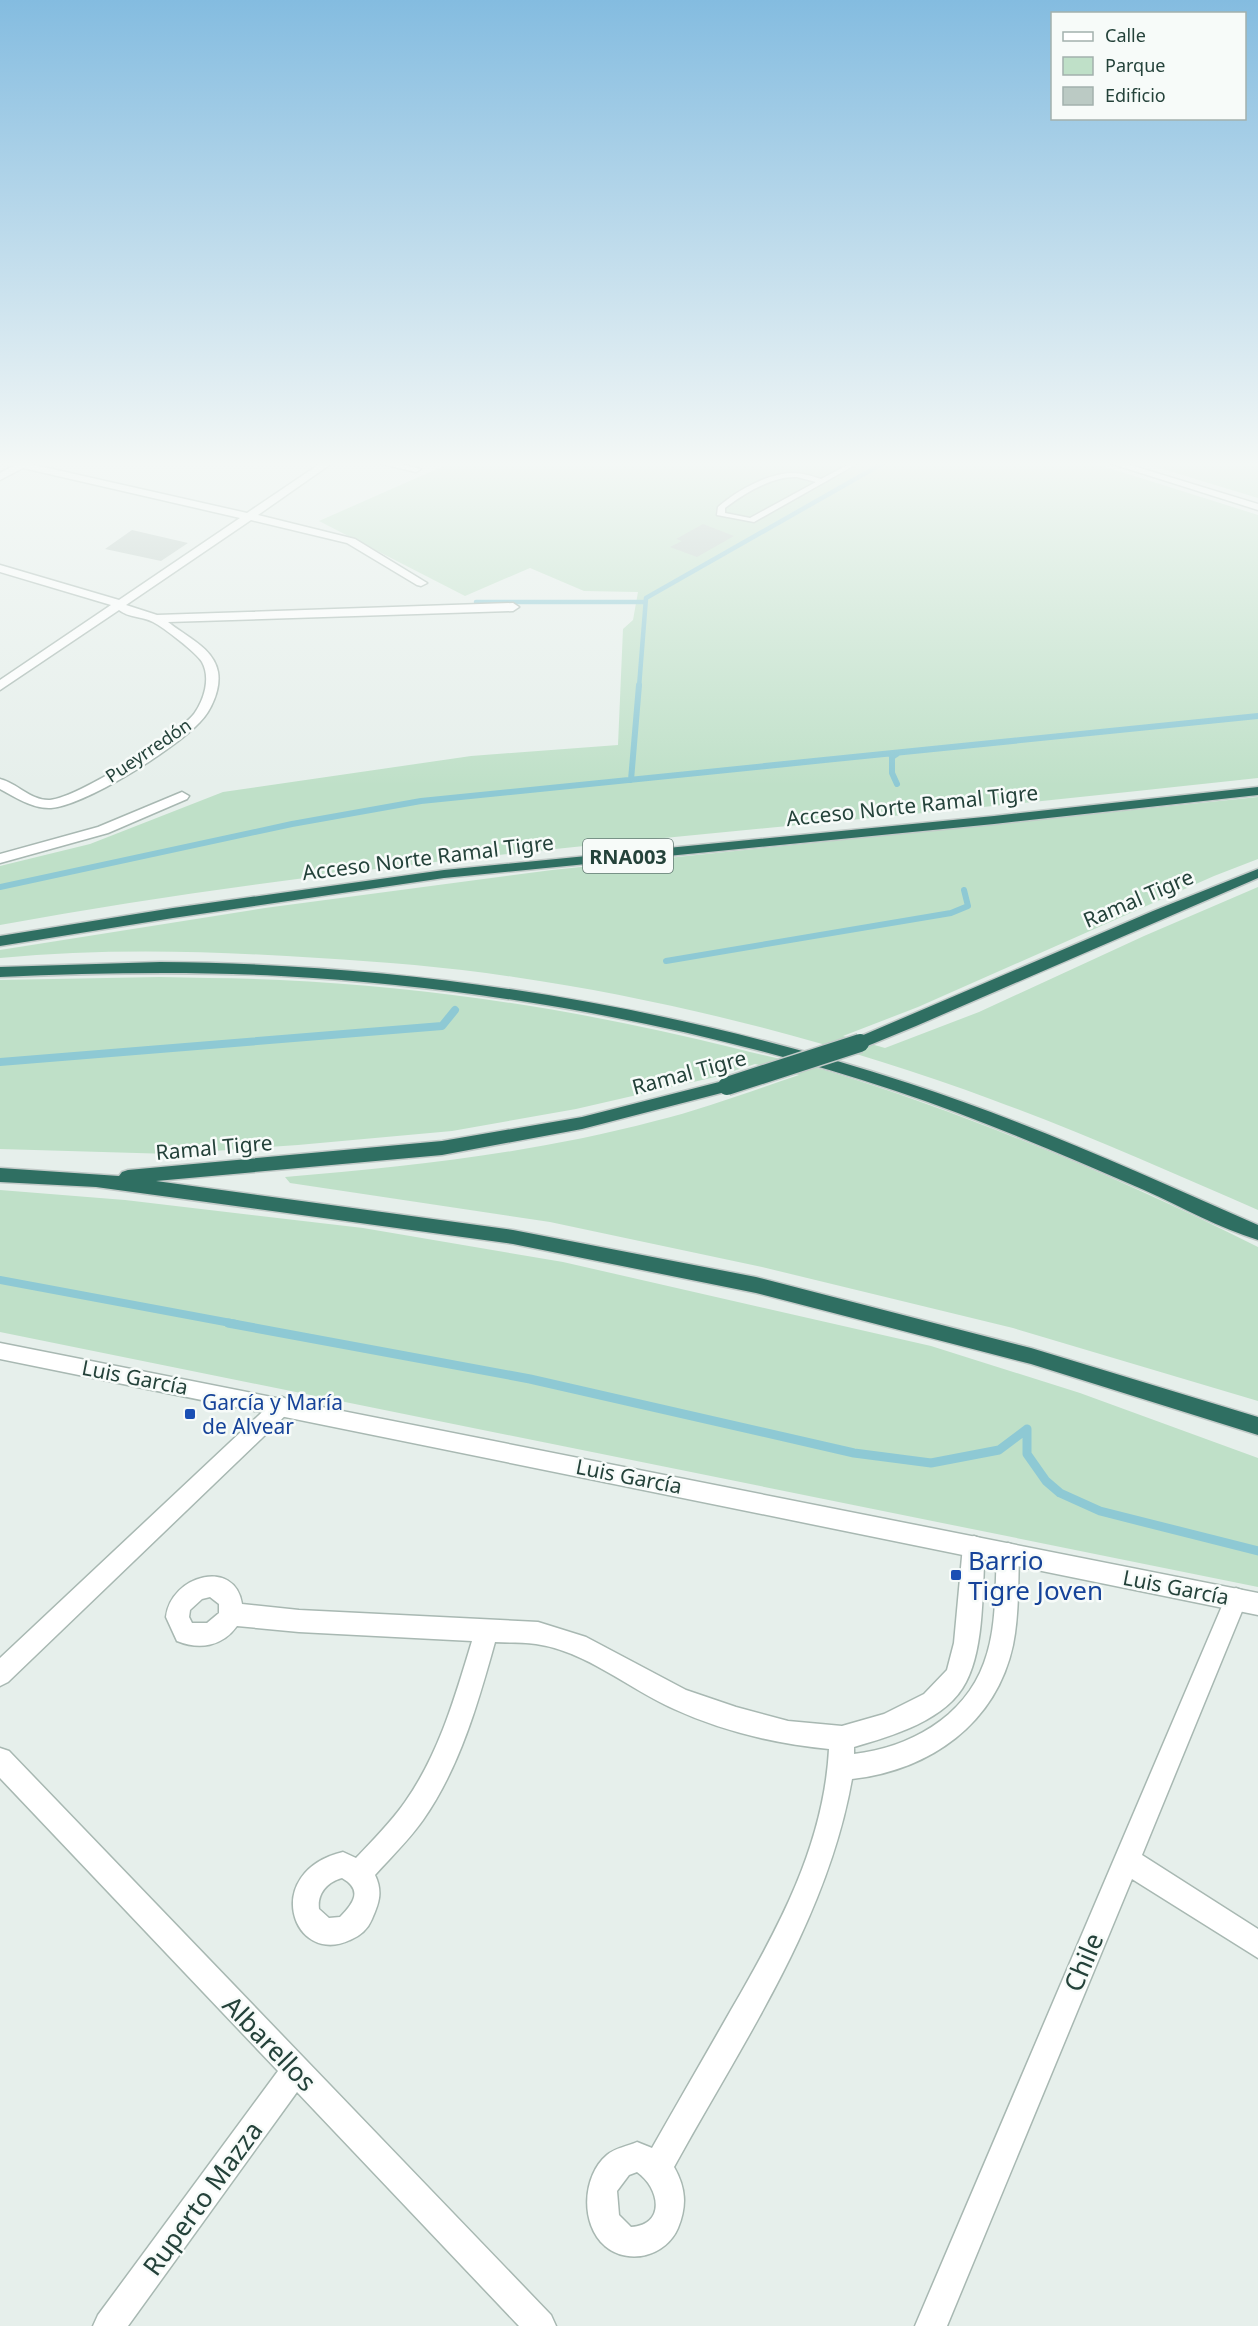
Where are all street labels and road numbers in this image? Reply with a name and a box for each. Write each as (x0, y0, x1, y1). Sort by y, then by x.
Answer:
street label: Pueyrredón (100, 712, 196, 788)
street label: Acceso Norte Ramal Tigre (785, 778, 1039, 832)
street label: Acceso Norte Ramal Tigre (301, 828, 555, 886)
road number: RNA003 (583, 839, 673, 873)
street label: Ramal Tigre (1079, 862, 1197, 934)
street label: Ramal Tigre (629, 1043, 749, 1101)
street label: Ramal Tigre (154, 1128, 274, 1166)
street label: Luis García (80, 1353, 190, 1401)
street label: Luis García (574, 1452, 684, 1500)
street label: Luis García (1121, 1563, 1231, 1611)
street label: Chile (1055, 1927, 1111, 1997)
street label: Albarellos (215, 1987, 325, 2099)
street label: Ruperto Mazza (134, 2114, 270, 2282)

